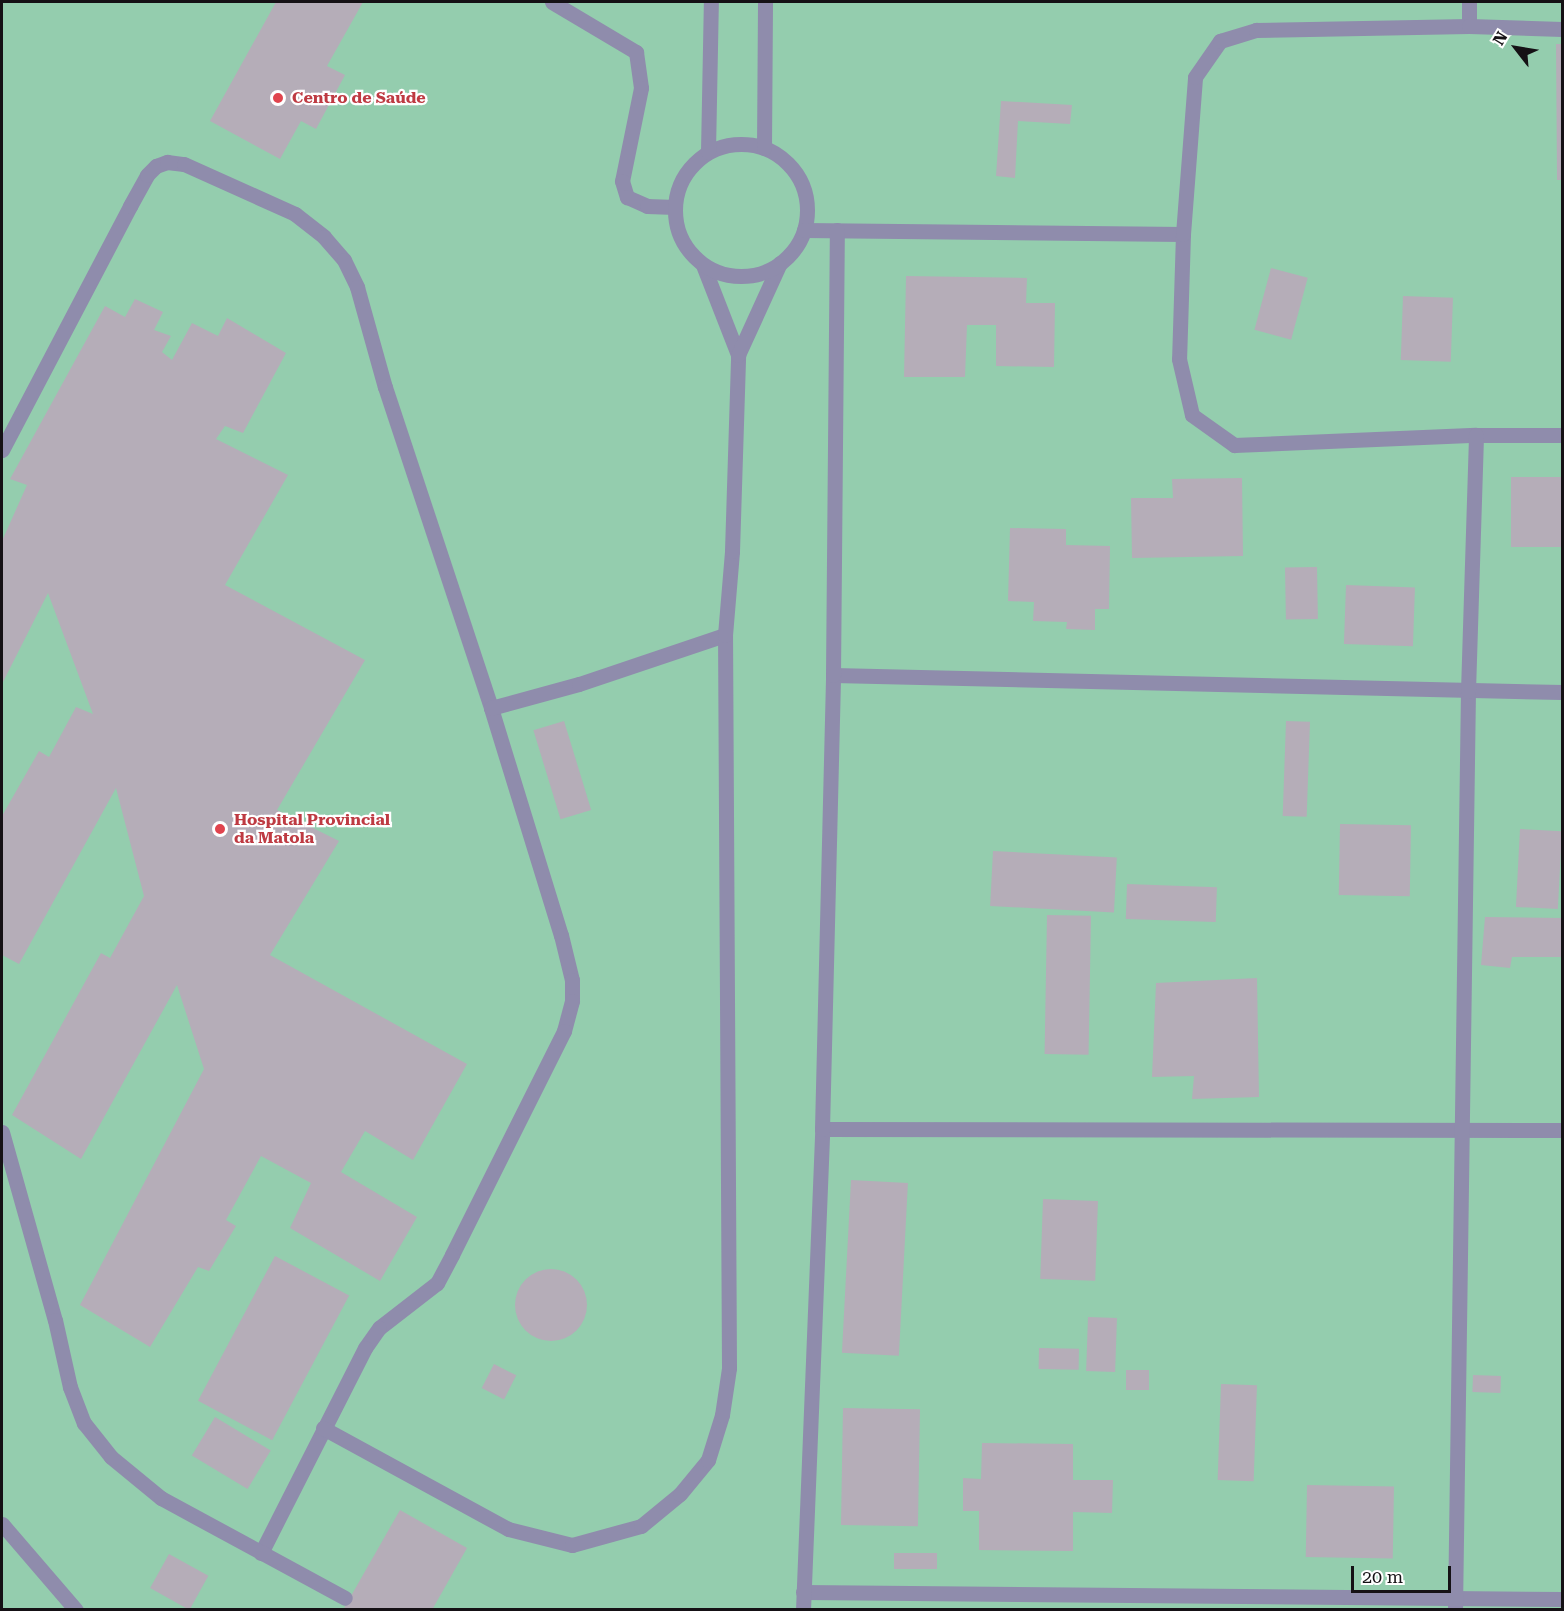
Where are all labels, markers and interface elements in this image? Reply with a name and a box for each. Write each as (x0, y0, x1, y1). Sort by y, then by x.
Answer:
north arrow (1486, 18, 1546, 78)
text: N (1489, 28, 1511, 49)
place label: Centro de Saúde (292, 88, 426, 108)
marker: Centro de Saúde (269, 89, 287, 107)
place label: Hospital Provincial da Matola (234, 810, 390, 848)
marker: Hospital Provincial da Matola (211, 820, 229, 838)
scale bar (1354, 1554, 1454, 1592)
text: 20 m (1362, 1566, 1403, 1587)

